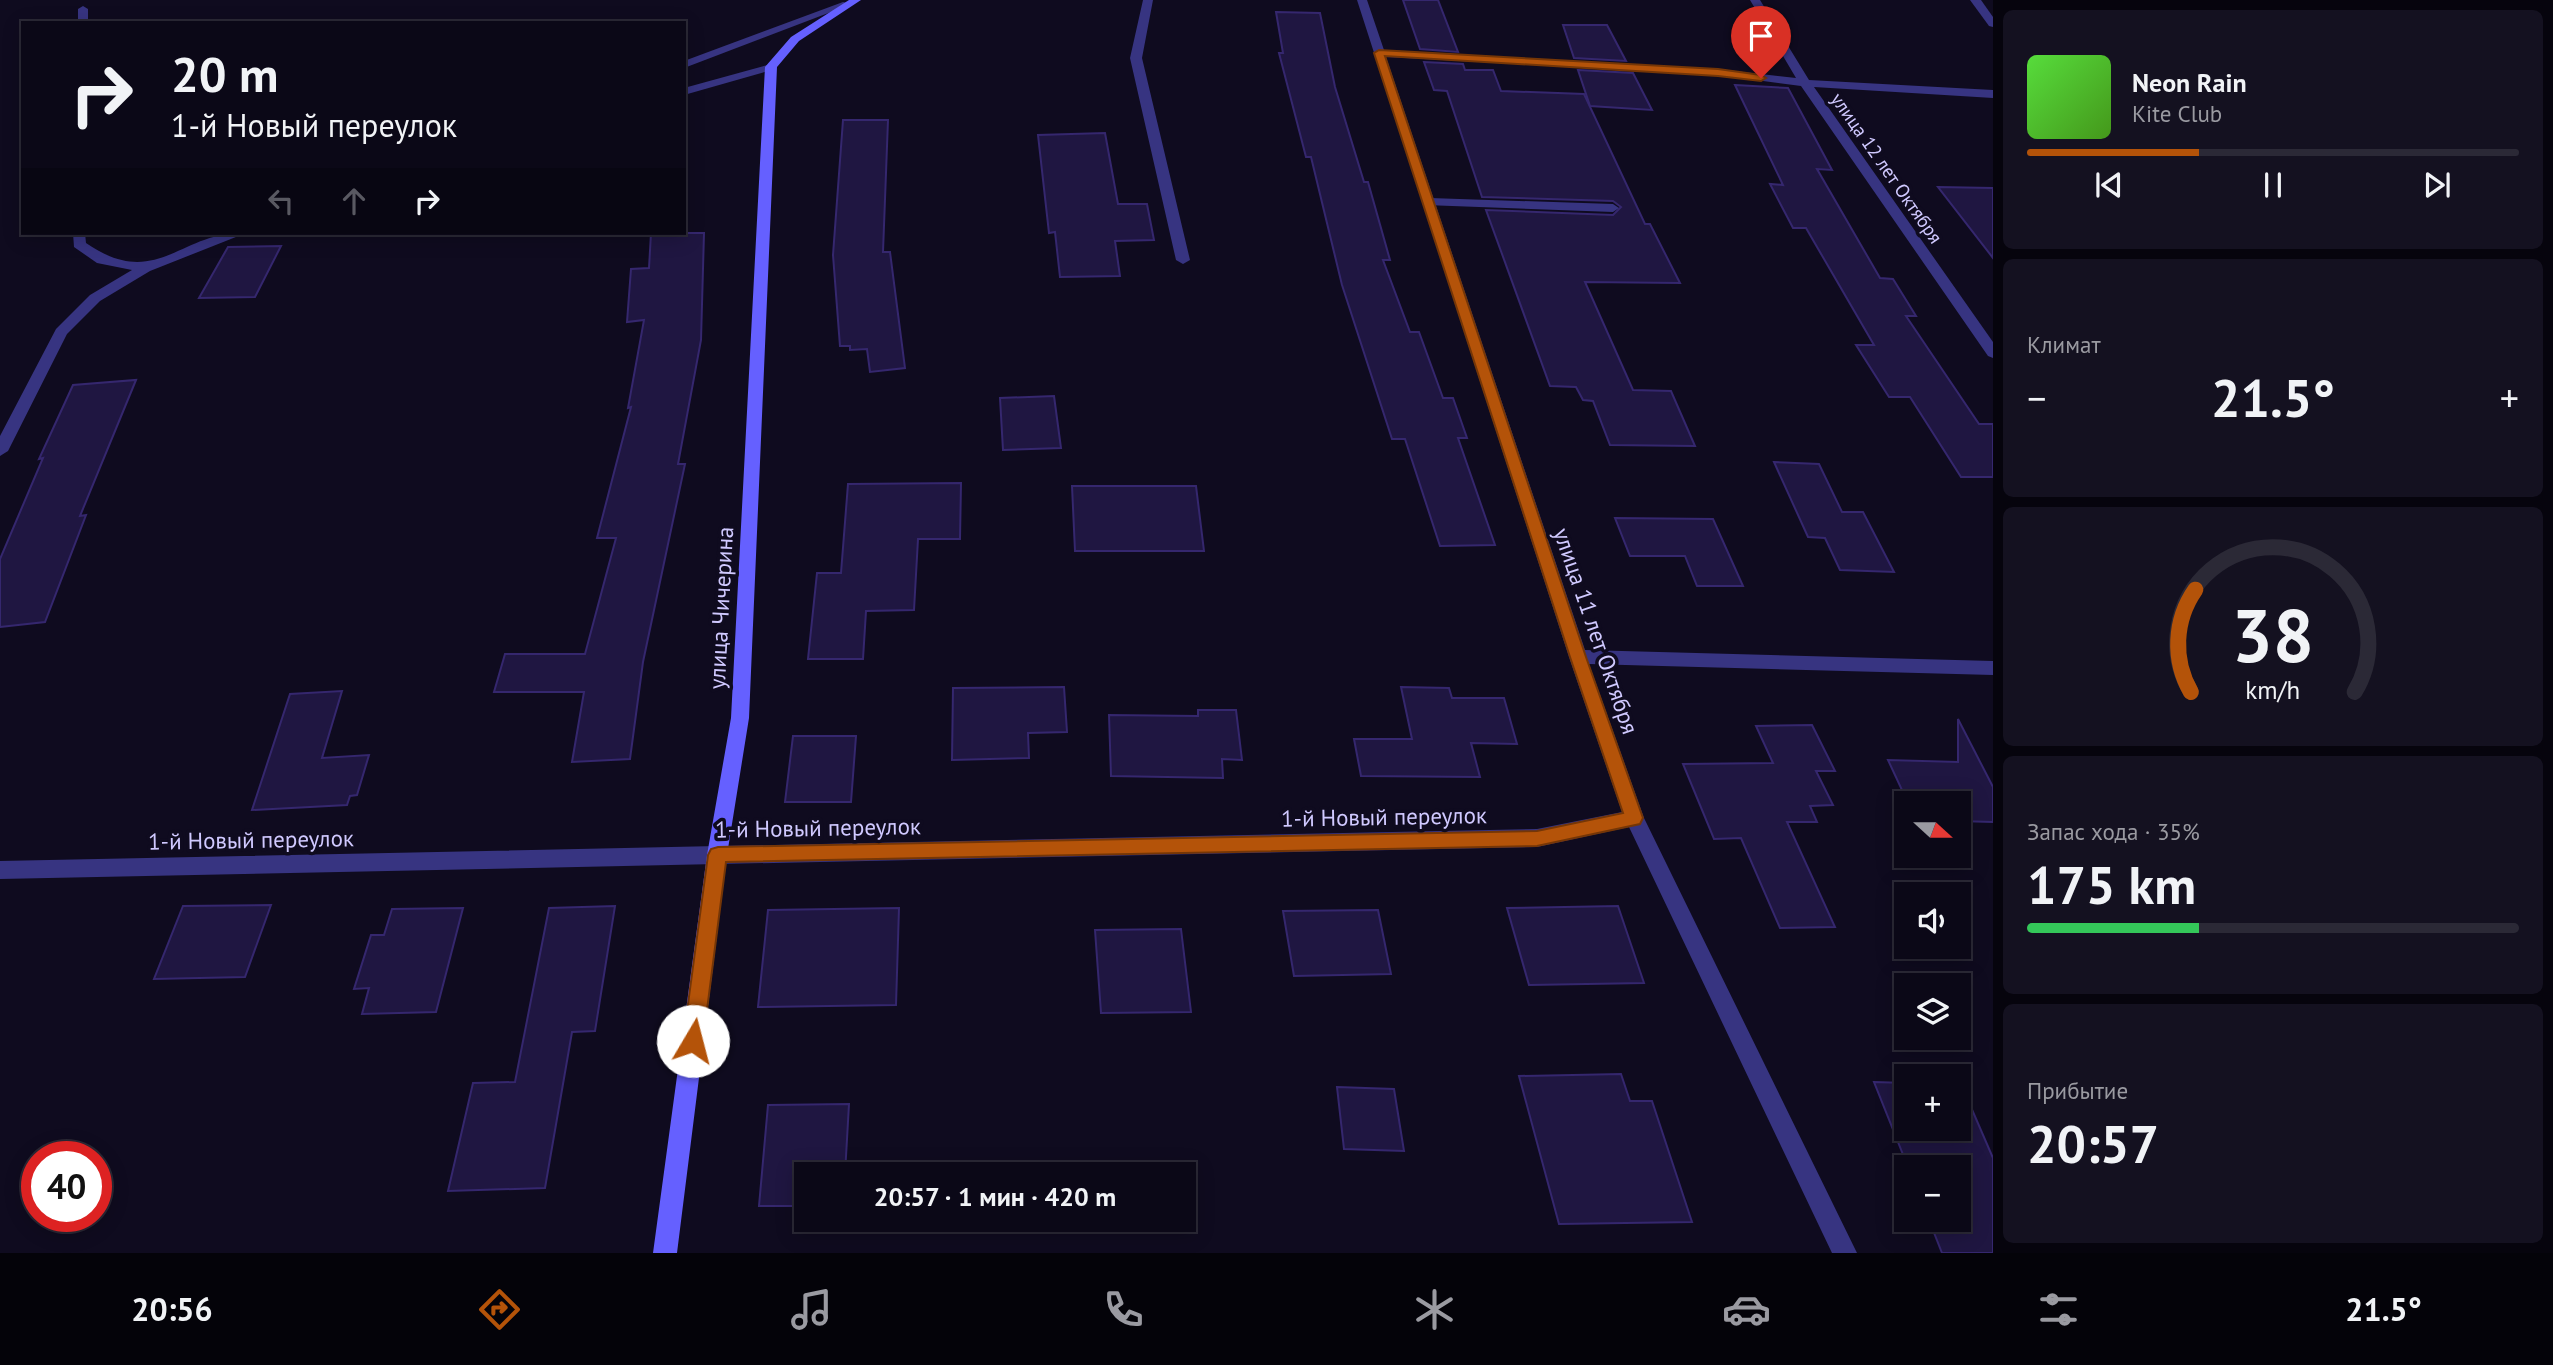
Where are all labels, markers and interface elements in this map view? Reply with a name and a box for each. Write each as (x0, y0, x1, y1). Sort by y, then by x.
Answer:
pin (1731, 6, 1791, 78)
icon: arrive (1742, 17, 1780, 55)
text: 20 m (171, 42, 278, 106)
icon: right (56, 49, 147, 140)
text: Neon Rain (2132, 66, 2247, 99)
street label: улица 12 лет Октября (1826, 88, 1948, 248)
text: Kite Club (2132, 99, 2222, 128)
text: 1-й Новый переулок (171, 104, 457, 146)
icon: previous (2090, 166, 2128, 204)
icon: pause (2254, 166, 2292, 204)
icon: next (2418, 166, 2456, 204)
icon: left (262, 182, 300, 220)
icon: ahead (335, 182, 373, 220)
icon: right (408, 182, 446, 220)
text: Климат (2027, 330, 2101, 359)
text: 21.5° (2211, 364, 2335, 431)
text: − (2027, 373, 2046, 422)
text: + (2500, 373, 2519, 422)
street label: улица 11 лет Октября (1548, 524, 1645, 738)
street label: улица Чичерина (702, 526, 739, 690)
text: 38 (2232, 589, 2314, 683)
text: km/h (2246, 674, 2300, 706)
north arrow (1894, 791, 1970, 868)
map controls (1894, 791, 1971, 1232)
street label: 1-й Новый переулок (1281, 800, 1487, 833)
street label: 1-й Новый переулок (715, 811, 921, 844)
text: Запас хода · 35% (2027, 817, 2200, 846)
street label: 1-й Новый переулок (148, 823, 354, 856)
text: 175 km (2027, 851, 2196, 918)
button: sound (1894, 882, 1971, 959)
button: layers (1894, 973, 1971, 1050)
position arrow (656, 1004, 730, 1078)
button: + (1894, 1064, 1971, 1141)
text: Прибытие (2027, 1076, 2128, 1105)
text: 20:57 (2027, 1110, 2159, 1177)
speed limit sign: 40 (21, 1141, 112, 1232)
button: − (1894, 1155, 1971, 1232)
text: 20:57 · 1 мин · 420 m (874, 1180, 1116, 1213)
icon: directions (475, 1285, 524, 1334)
icon: music (787, 1285, 836, 1334)
icon: phone (1099, 1285, 1148, 1334)
icon: climate (1410, 1285, 1459, 1334)
icon: car (1722, 1285, 1771, 1334)
icon: filters (2034, 1285, 2083, 1334)
text: 20:56 (131, 1288, 213, 1330)
text: 21.5° (2345, 1288, 2422, 1330)

